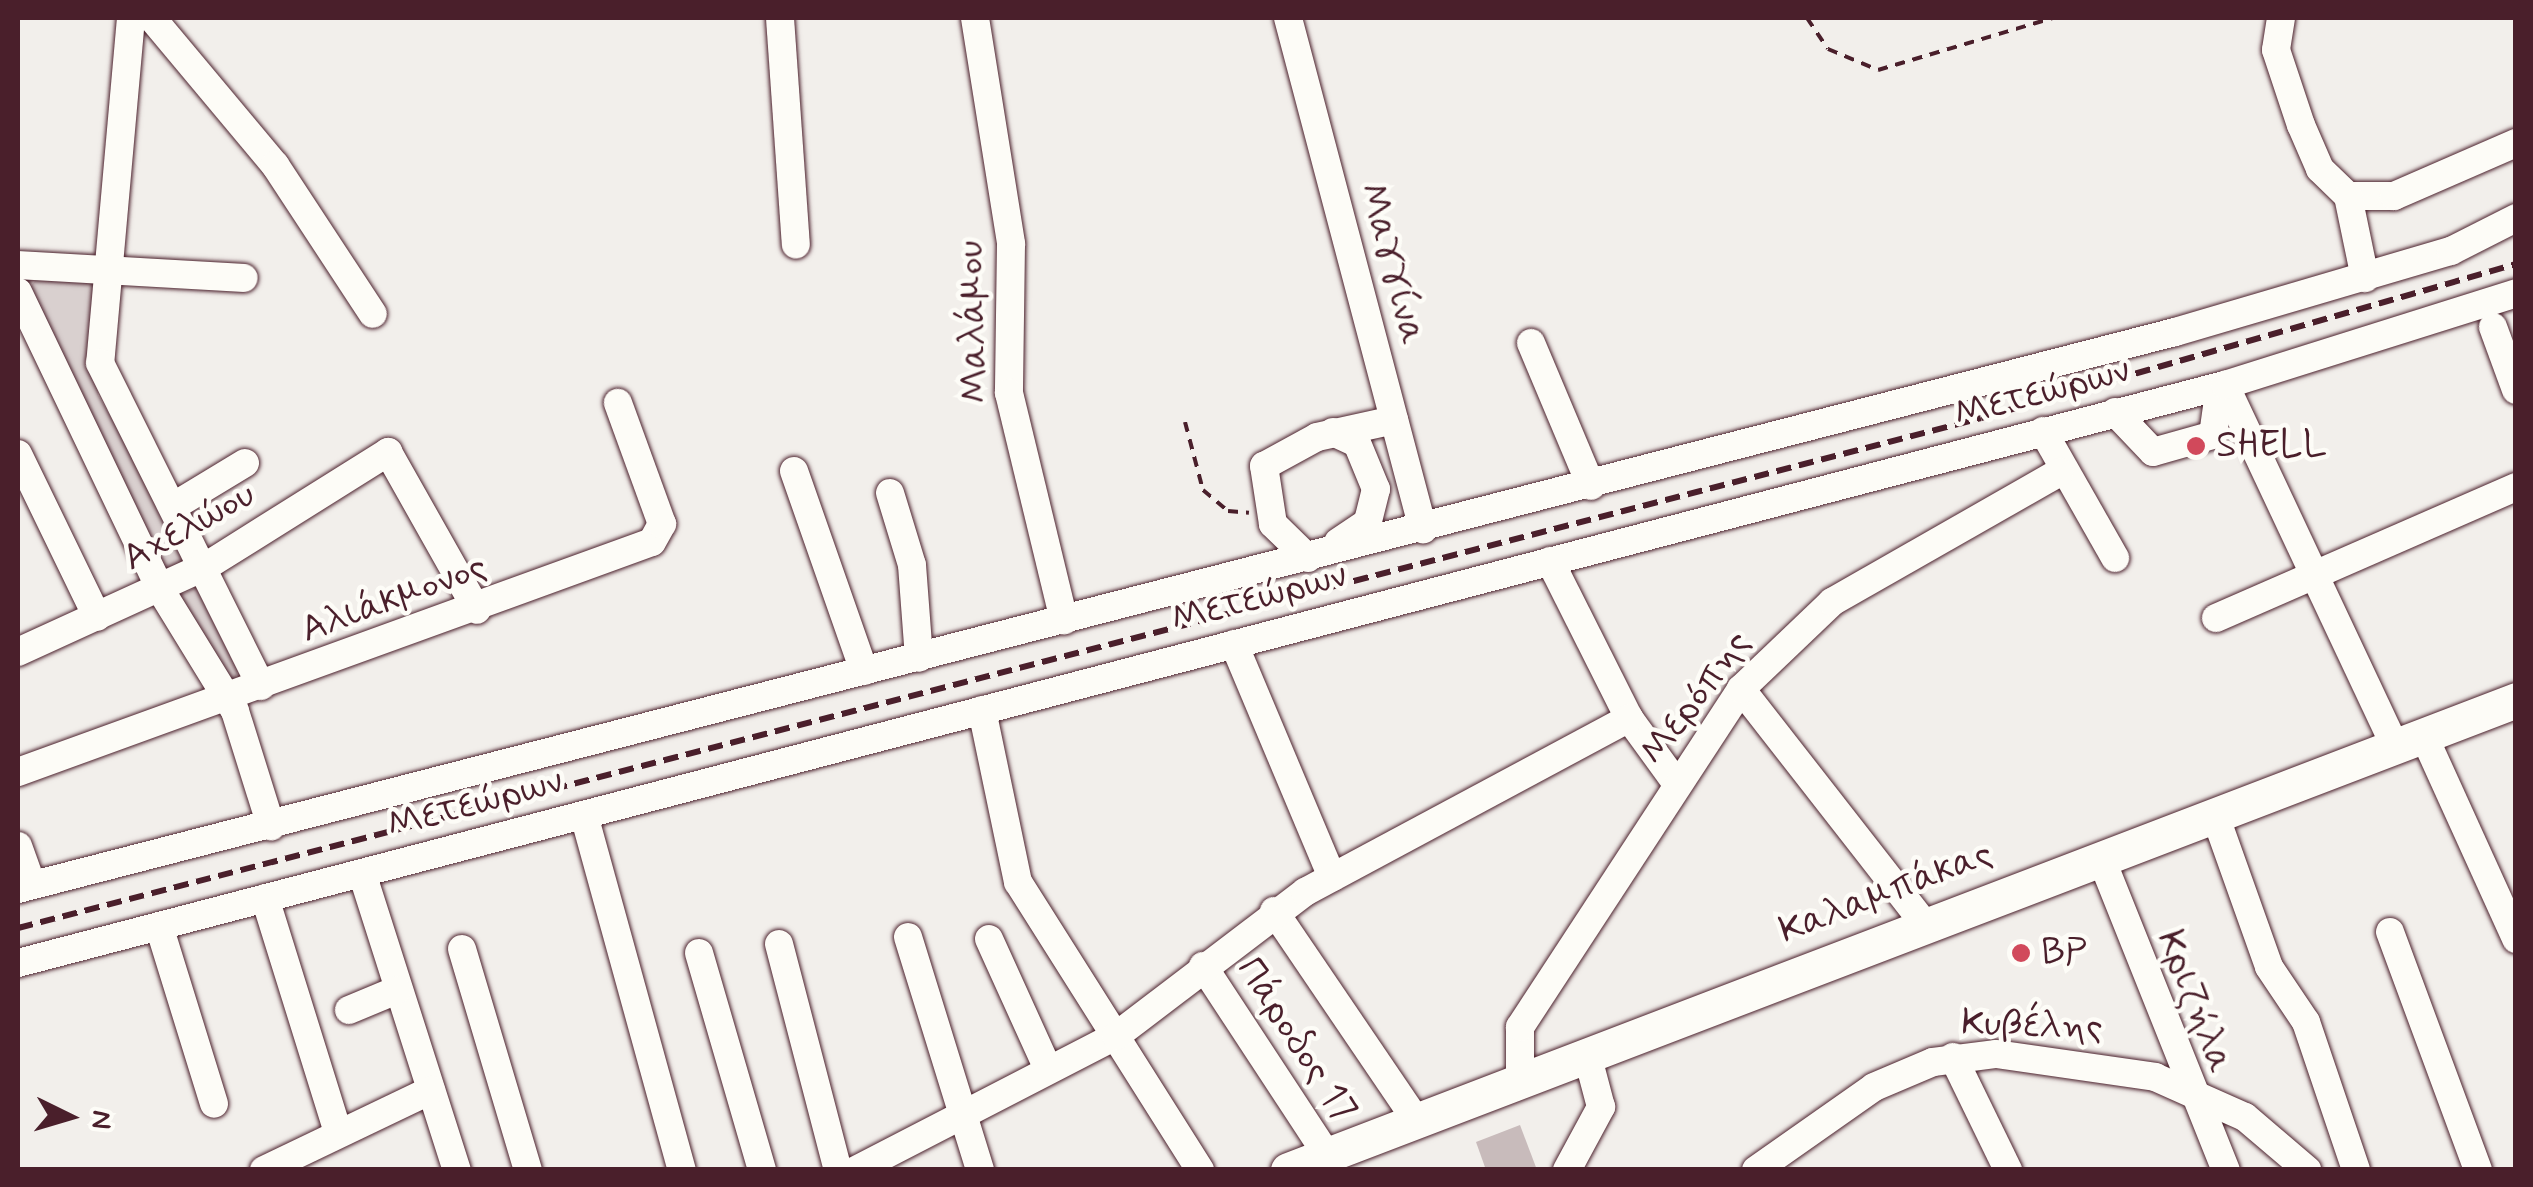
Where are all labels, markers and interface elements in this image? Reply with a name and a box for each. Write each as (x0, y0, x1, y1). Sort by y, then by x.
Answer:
street label: Μαγγίνα (1348, 178, 1434, 350)
street label: Μαλάμου (948, 240, 1000, 404)
street label: Μετεώρων (1949, 348, 2135, 438)
place label: SHELL (2216, 423, 2326, 469)
marker: SHELL (2185, 435, 2207, 457)
street label: Αχελώου (115, 472, 263, 582)
street label: Αλιάκμονος (295, 544, 493, 654)
street label: Μετεώρων (1166, 553, 1352, 643)
street label: Μερόπης (1631, 622, 1761, 774)
street label: Μετεώρων (382, 759, 568, 849)
street label: Καλαμπάκας (1773, 831, 1999, 955)
street label: Κριζήλα (2146, 924, 2242, 1080)
place label: BP (2041, 930, 2087, 976)
marker: BP (2010, 942, 2032, 964)
street label: Πάροδος 17 (1226, 949, 1366, 1131)
street label: Κυβέλης (1960, 1001, 2104, 1051)
north arrow (20, 1067, 120, 1167)
text: N (81, 1109, 120, 1131)

